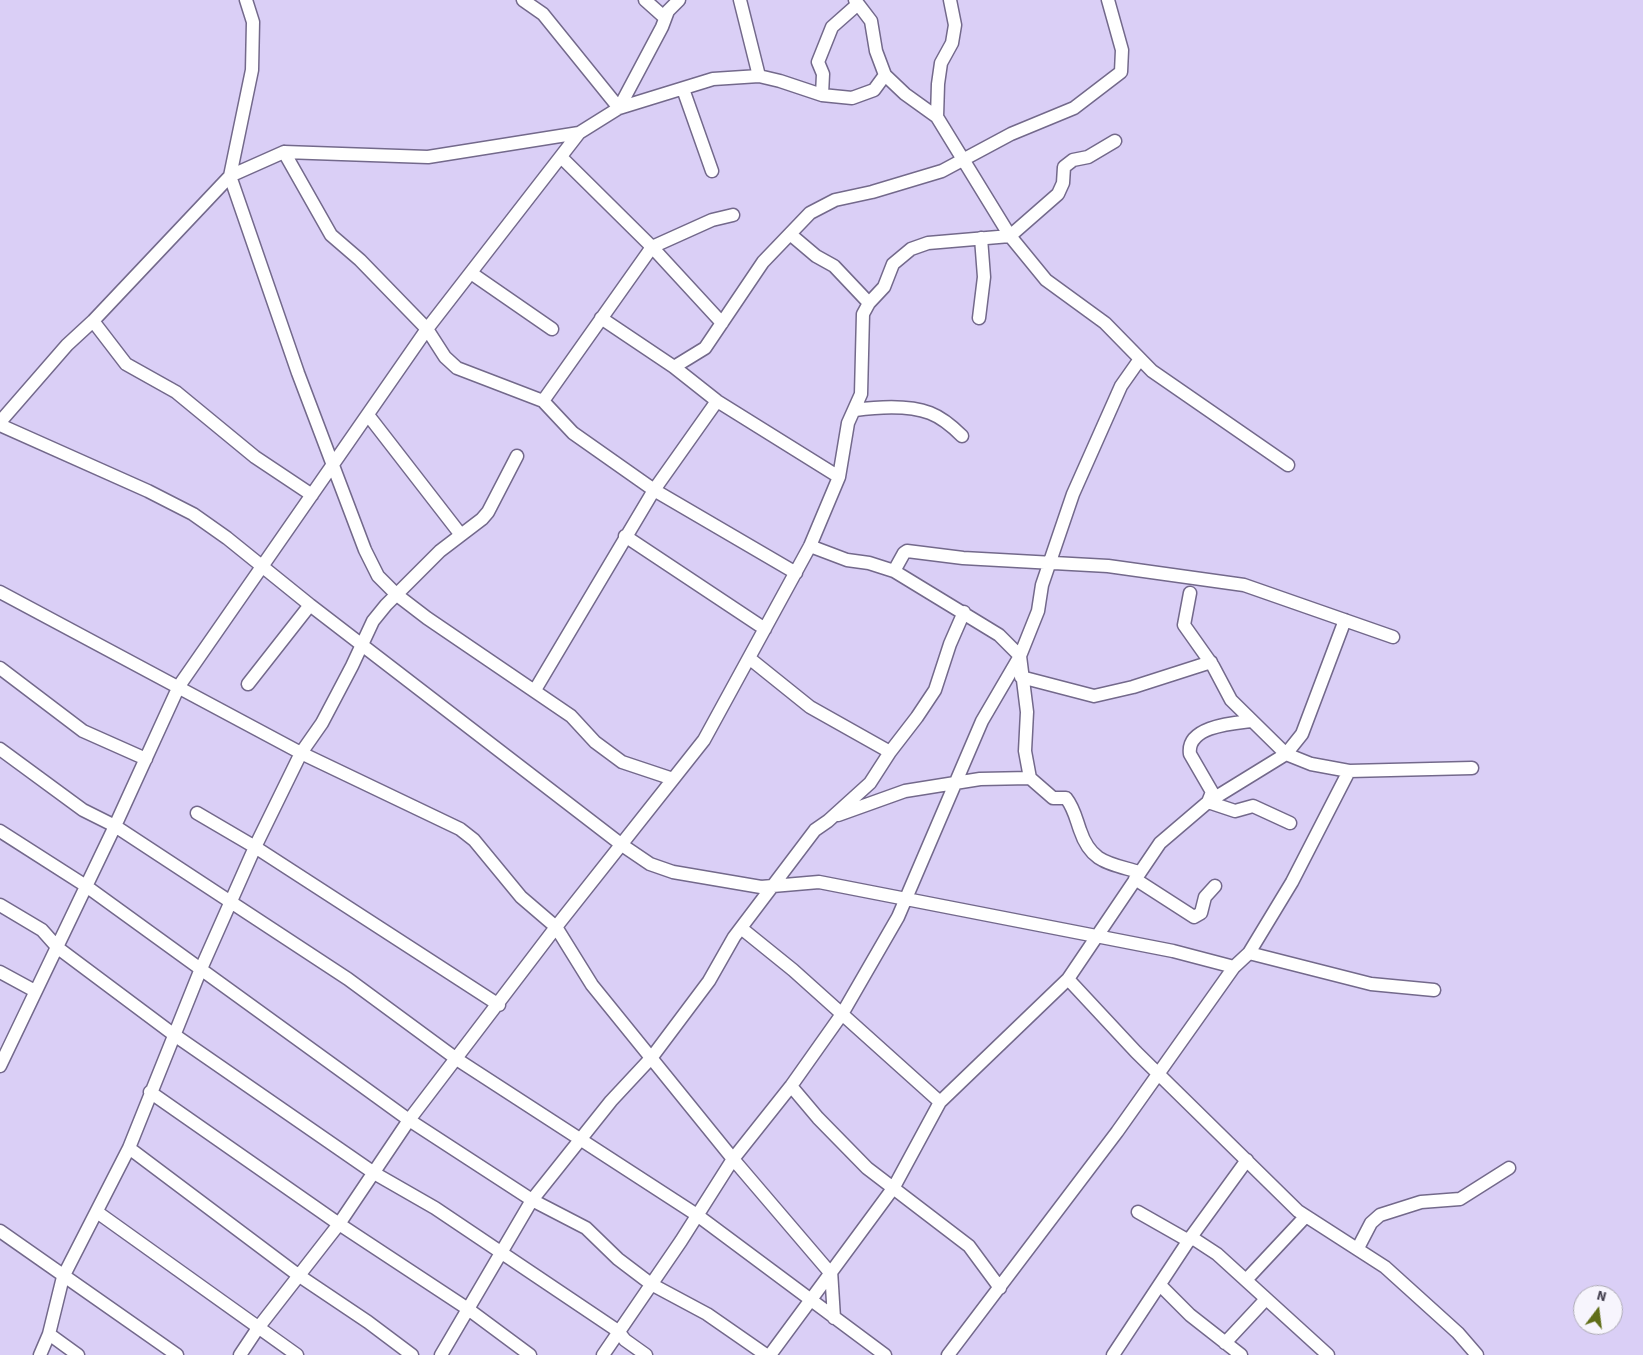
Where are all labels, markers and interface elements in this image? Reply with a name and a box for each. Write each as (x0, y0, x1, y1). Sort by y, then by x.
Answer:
north arrow (1573, 1285, 1623, 1335)
text: N (1595, 1286, 1609, 1307)

